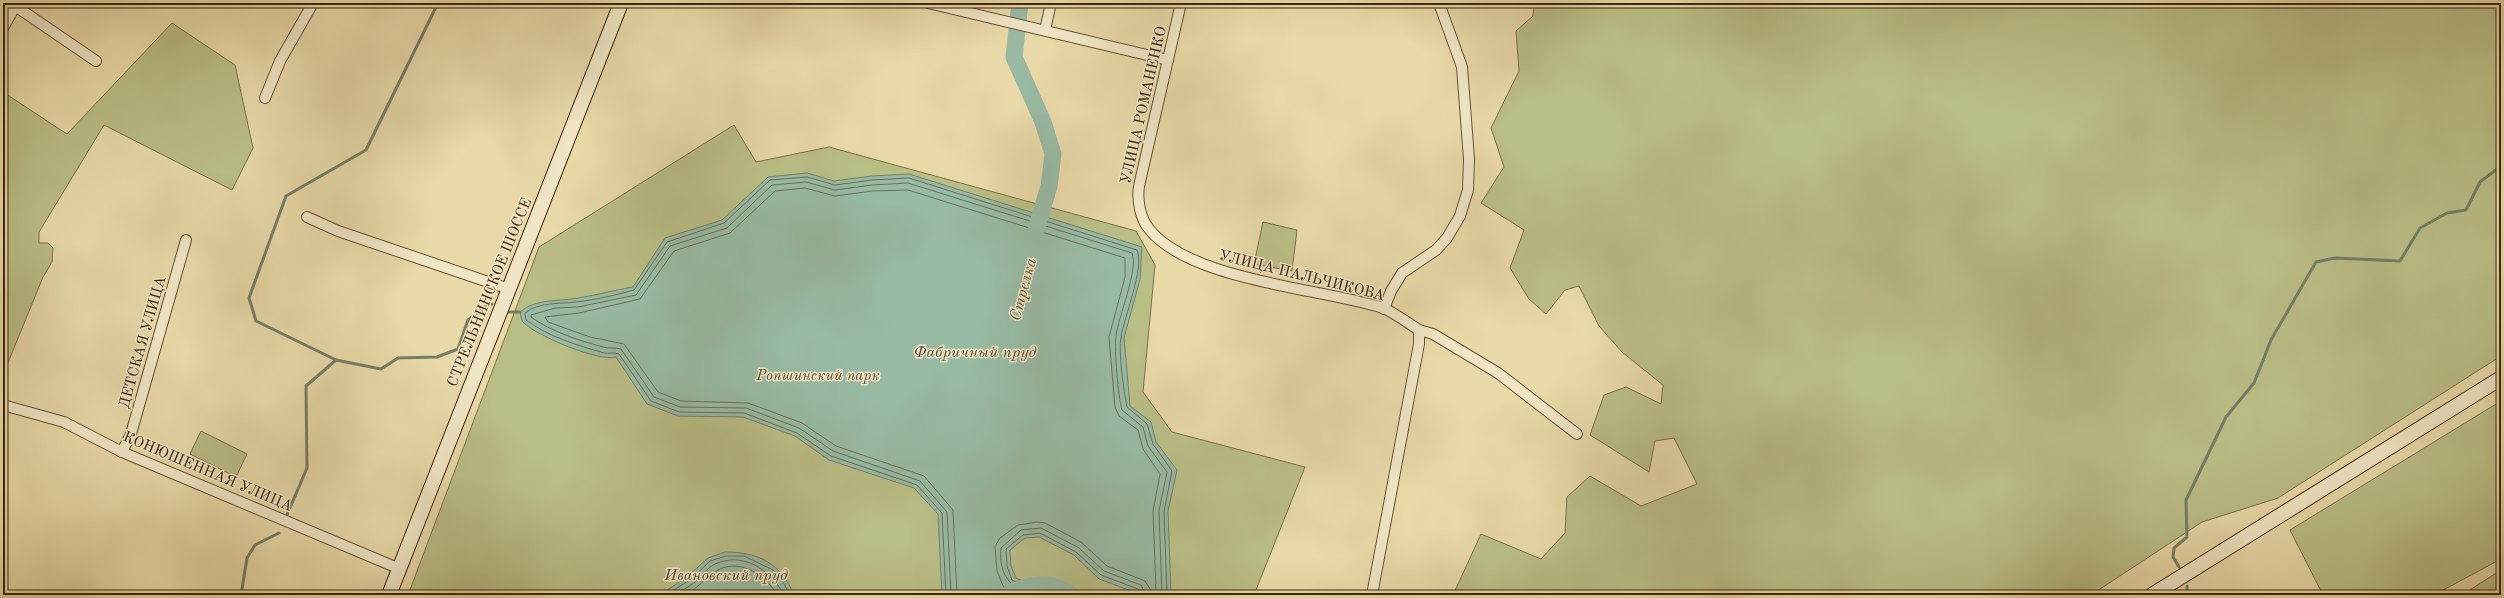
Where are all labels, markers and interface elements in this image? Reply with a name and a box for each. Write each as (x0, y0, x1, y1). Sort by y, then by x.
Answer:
street label: УЛИЦА РОМАНЕНКО (1119, 25, 1170, 186)
street label: СТРЕЛЬНИНСКОЕ ШОССЕ (446, 196, 535, 389)
street label: УЛИЦА ПАЛЬЧИКОВА (1217, 249, 1387, 304)
water label: Стрелка (1008, 256, 1040, 323)
street label: ДЕТСКАЯ УЛИЦА (117, 274, 170, 410)
water label: Фабричный пруд (913, 345, 1037, 361)
park label: Ропшинский парк (755, 369, 880, 384)
street label: КОНЮШЕННАЯ УЛИЦА (120, 430, 295, 515)
water label: Ивановский пруд (663, 568, 788, 584)

